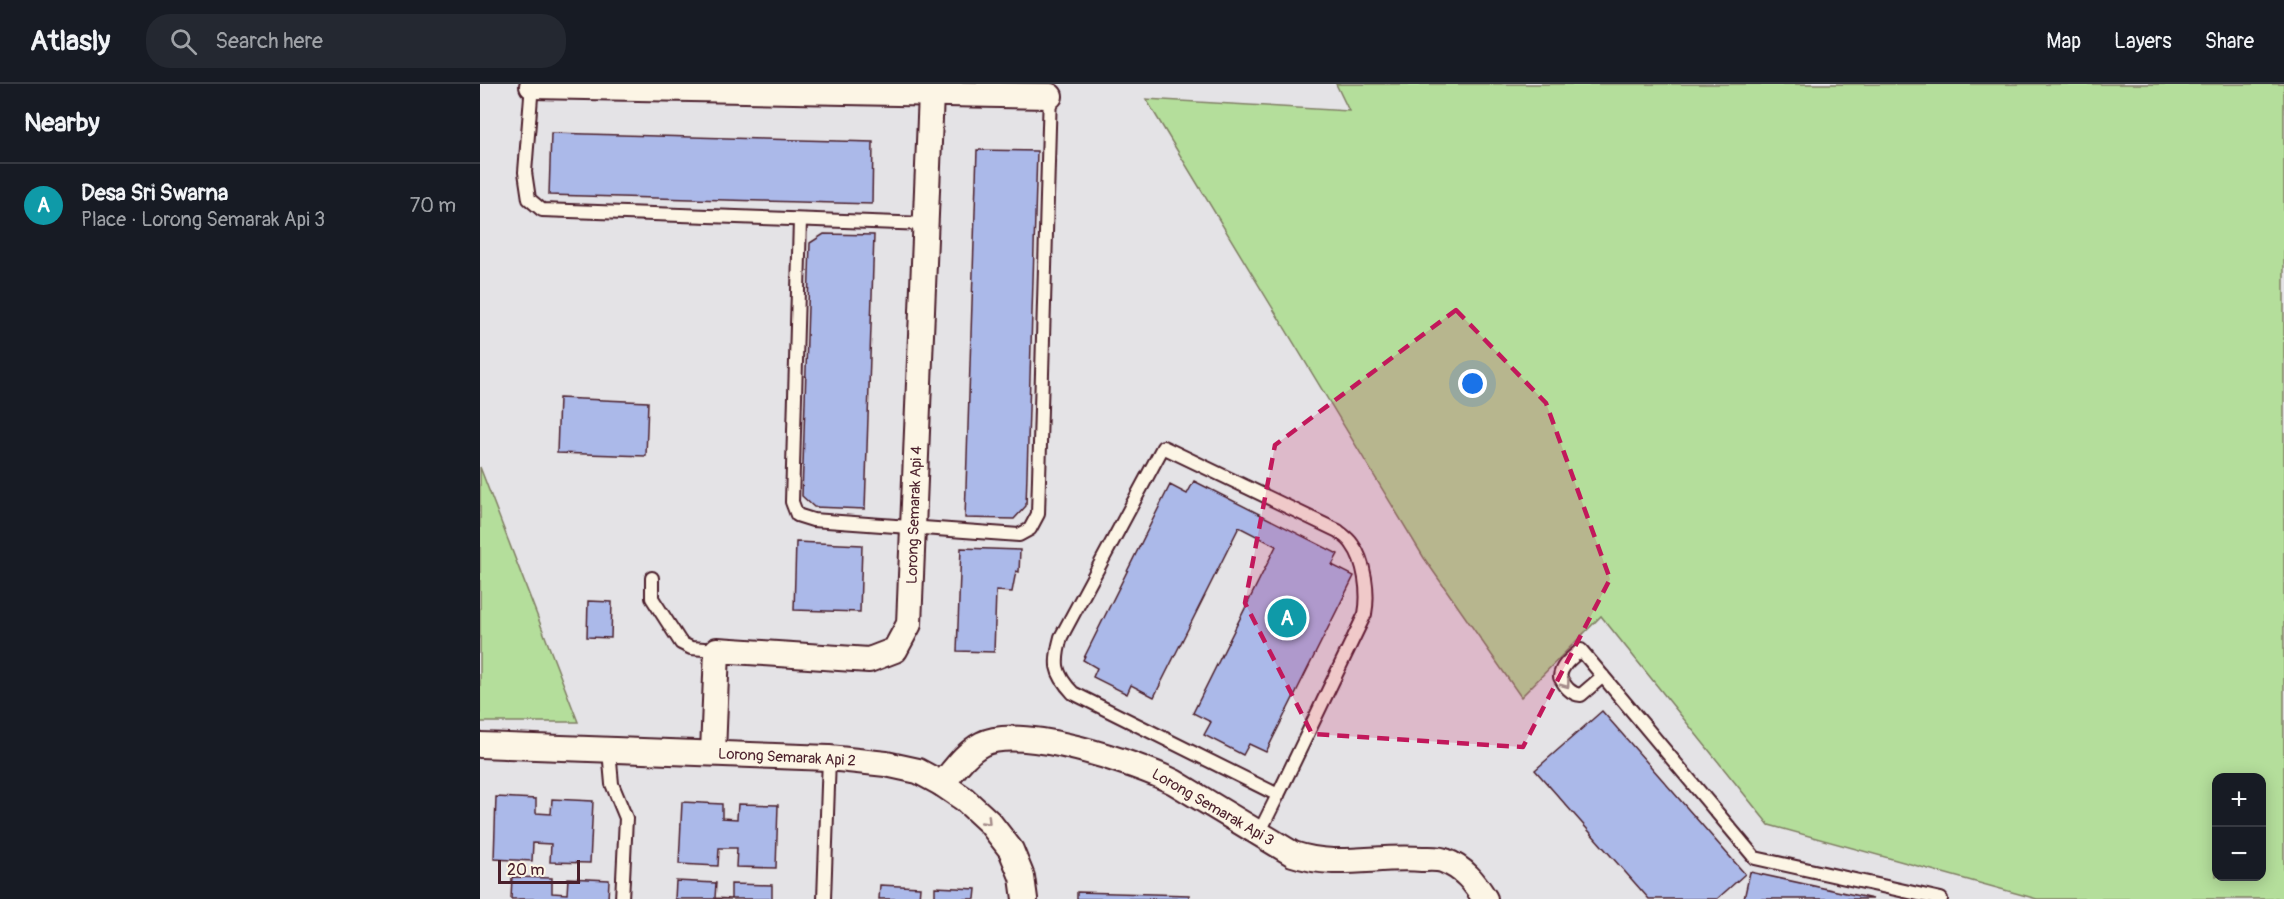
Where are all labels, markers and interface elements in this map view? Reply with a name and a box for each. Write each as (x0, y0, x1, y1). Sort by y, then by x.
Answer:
search box (146, 14, 566, 68)
text: Atlasly (30, 24, 110, 59)
icon: search (167, 25, 200, 58)
text: Search here (215, 27, 323, 55)
text: Map (2046, 28, 2081, 55)
text: Layers (2114, 28, 2172, 55)
text: Share (2205, 28, 2254, 55)
text: Nearby (24, 107, 100, 139)
text: Desa Sri Swarna (81, 179, 228, 207)
text: A (37, 193, 50, 218)
text: 70 m (410, 193, 456, 218)
text: Place · Lorong Semarak Api 3 (81, 207, 325, 232)
your location (1458, 369, 1487, 398)
street label: Lorong Semarak Api 4 (903, 445, 926, 584)
pin: A (1268, 596, 1306, 640)
one-way arrow (1559, 677, 1570, 688)
street label: Lorong Semarak Api 2 (718, 744, 856, 771)
street label: Lorong Semarak Api 3 (1148, 765, 1277, 850)
map controls (2212, 773, 2266, 881)
button: + (2212, 773, 2266, 827)
one-way arrow (979, 814, 990, 825)
button: − (2212, 827, 2266, 881)
scale bar (498, 857, 580, 884)
text: 20 m (507, 860, 545, 880)

